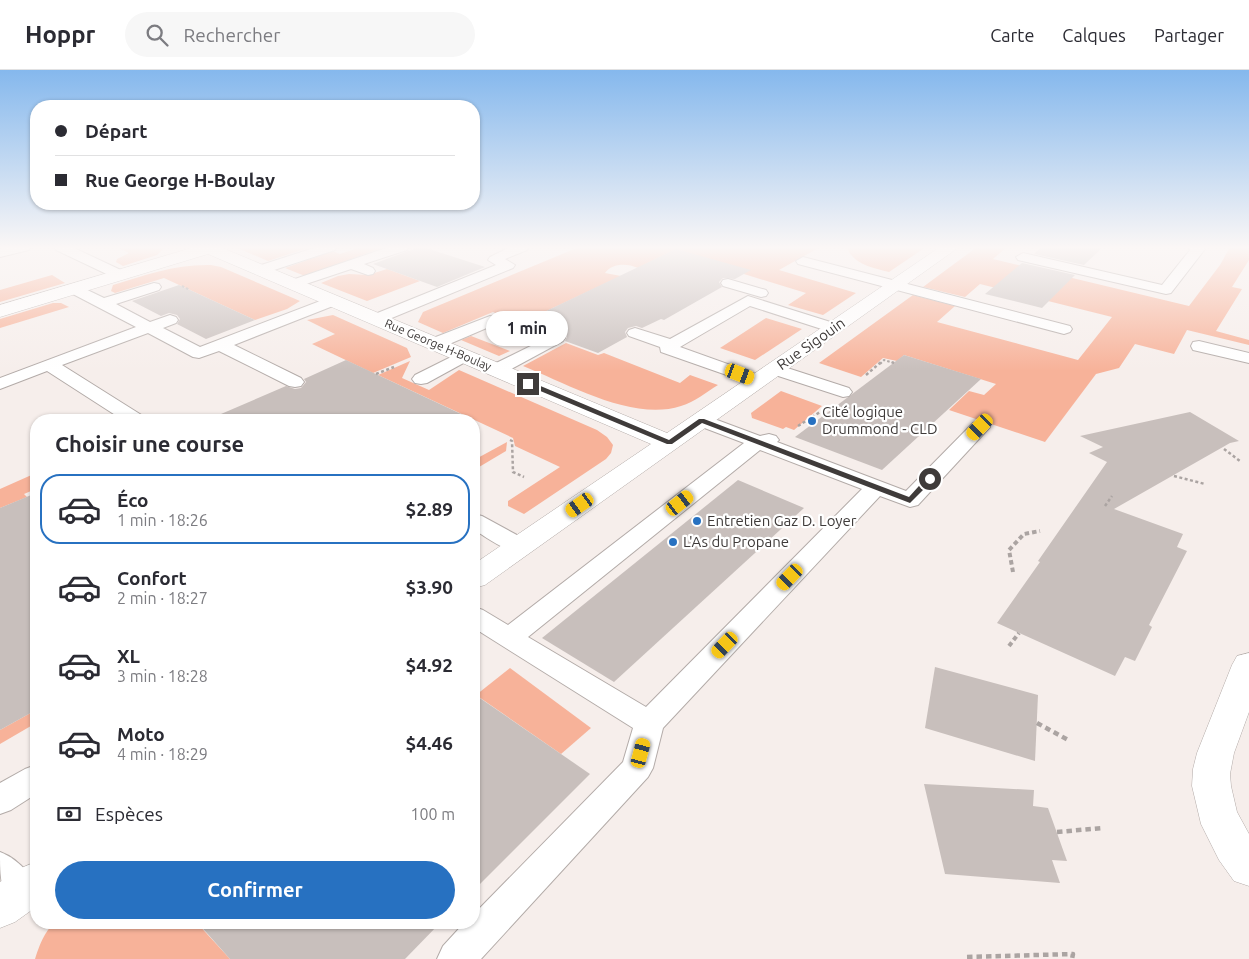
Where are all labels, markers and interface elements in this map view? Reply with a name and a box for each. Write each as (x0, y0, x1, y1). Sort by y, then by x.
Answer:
search box (125, 12, 475, 57)
text: Hoppr (25, 21, 95, 48)
icon: search (143, 21, 171, 49)
text: Rechercher (183, 24, 280, 46)
text: Carte (990, 25, 1034, 45)
text: Calques (1062, 25, 1126, 45)
text: Partager (1154, 25, 1224, 45)
text: Départ (85, 120, 148, 142)
text: Rue George H-Boulay (85, 169, 275, 191)
callout: 1 min (487, 312, 569, 346)
street label: Rue Sigouin (773, 314, 848, 373)
street label: Rue George H-Boulay (383, 316, 494, 373)
text: 1 min (507, 319, 547, 337)
car (723, 362, 756, 386)
route end (517, 373, 539, 395)
place label: Cité logique Drummond - CLD (822, 403, 937, 437)
car (964, 411, 995, 443)
marker: Cité logique Drummond - CLD (806, 415, 818, 427)
text: Choisir une course (55, 431, 244, 456)
route start (919, 468, 941, 490)
icon: car (57, 487, 102, 532)
car (663, 488, 696, 518)
text: Éco (117, 489, 149, 511)
car (563, 490, 596, 520)
text: $2.89 (405, 498, 453, 520)
text: 1 min · 18:26 (117, 511, 208, 529)
place label: Entretien Gaz D. Loyer (707, 512, 857, 529)
marker: Entretien Gaz D. Loyer (691, 515, 703, 527)
place label: L'As du Propane (683, 533, 789, 550)
marker: L'As du Propane (667, 536, 679, 548)
car (774, 561, 805, 593)
icon: car (57, 565, 102, 610)
text: Confort (117, 567, 187, 589)
text: $3.90 (405, 576, 453, 598)
text: 2 min · 18:27 (117, 589, 208, 607)
car (709, 629, 740, 661)
icon: car (57, 643, 102, 688)
text: XL (117, 645, 140, 667)
text: $4.92 (405, 654, 453, 676)
text: 3 min · 18:28 (117, 667, 208, 685)
icon: car (57, 721, 102, 766)
text: Moto (117, 723, 165, 745)
text: $4.46 (405, 732, 453, 754)
car (629, 737, 652, 769)
text: 4 min · 18:29 (117, 745, 208, 763)
icon: cash (55, 800, 83, 828)
text: Espèces (95, 803, 163, 825)
text: 100 m (410, 805, 455, 823)
button: Confirmer (55, 861, 455, 919)

